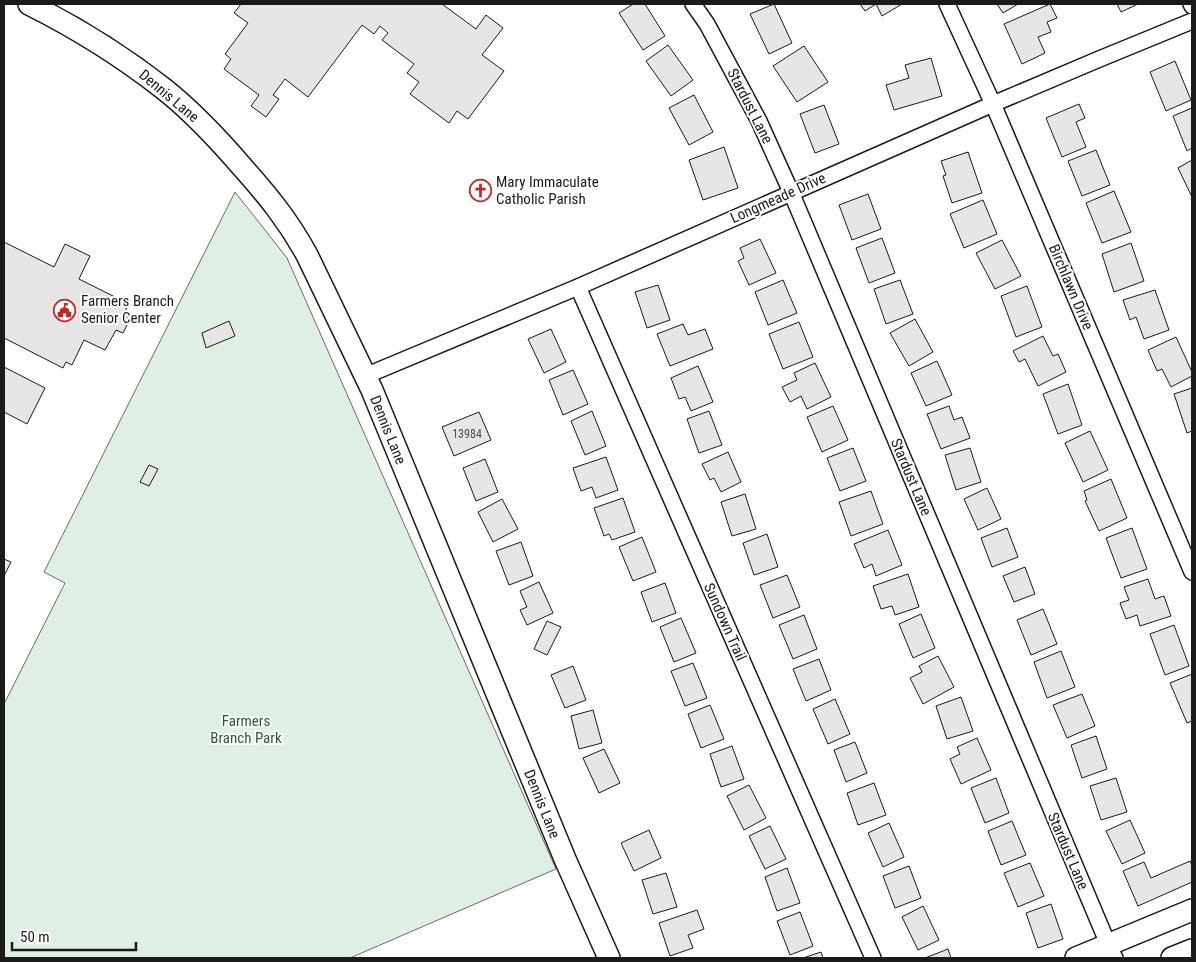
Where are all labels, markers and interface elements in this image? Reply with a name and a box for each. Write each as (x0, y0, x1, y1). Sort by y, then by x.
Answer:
street label: Stardust Lane (723, 65, 777, 147)
street label: Dennis Lane (135, 66, 203, 126)
street label: Longmeade Drive (727, 169, 829, 227)
place label: Mary Immaculate Catholic Parish (496, 173, 599, 208)
church icon: Mary Immaculate Catholic Parish (468, 179, 492, 203)
street label: Birchlawn Drive (1045, 241, 1097, 333)
place label: Farmers Branch Senior Center (81, 292, 174, 327)
public building icon: Farmers Branch Senior Center (53, 298, 77, 322)
street label: Dennis Lane (366, 393, 410, 467)
house number: 13984 (452, 427, 482, 441)
street label: Stardust Lane (887, 436, 935, 518)
street label: Sundown Trail (700, 580, 750, 664)
park label: Farmers Branch Park (210, 712, 282, 747)
street label: Dennis Lane (520, 767, 564, 841)
street label: Stardust Lane (1044, 810, 1092, 892)
scale bar (12, 920, 136, 952)
text: 50 m (20, 928, 50, 946)

